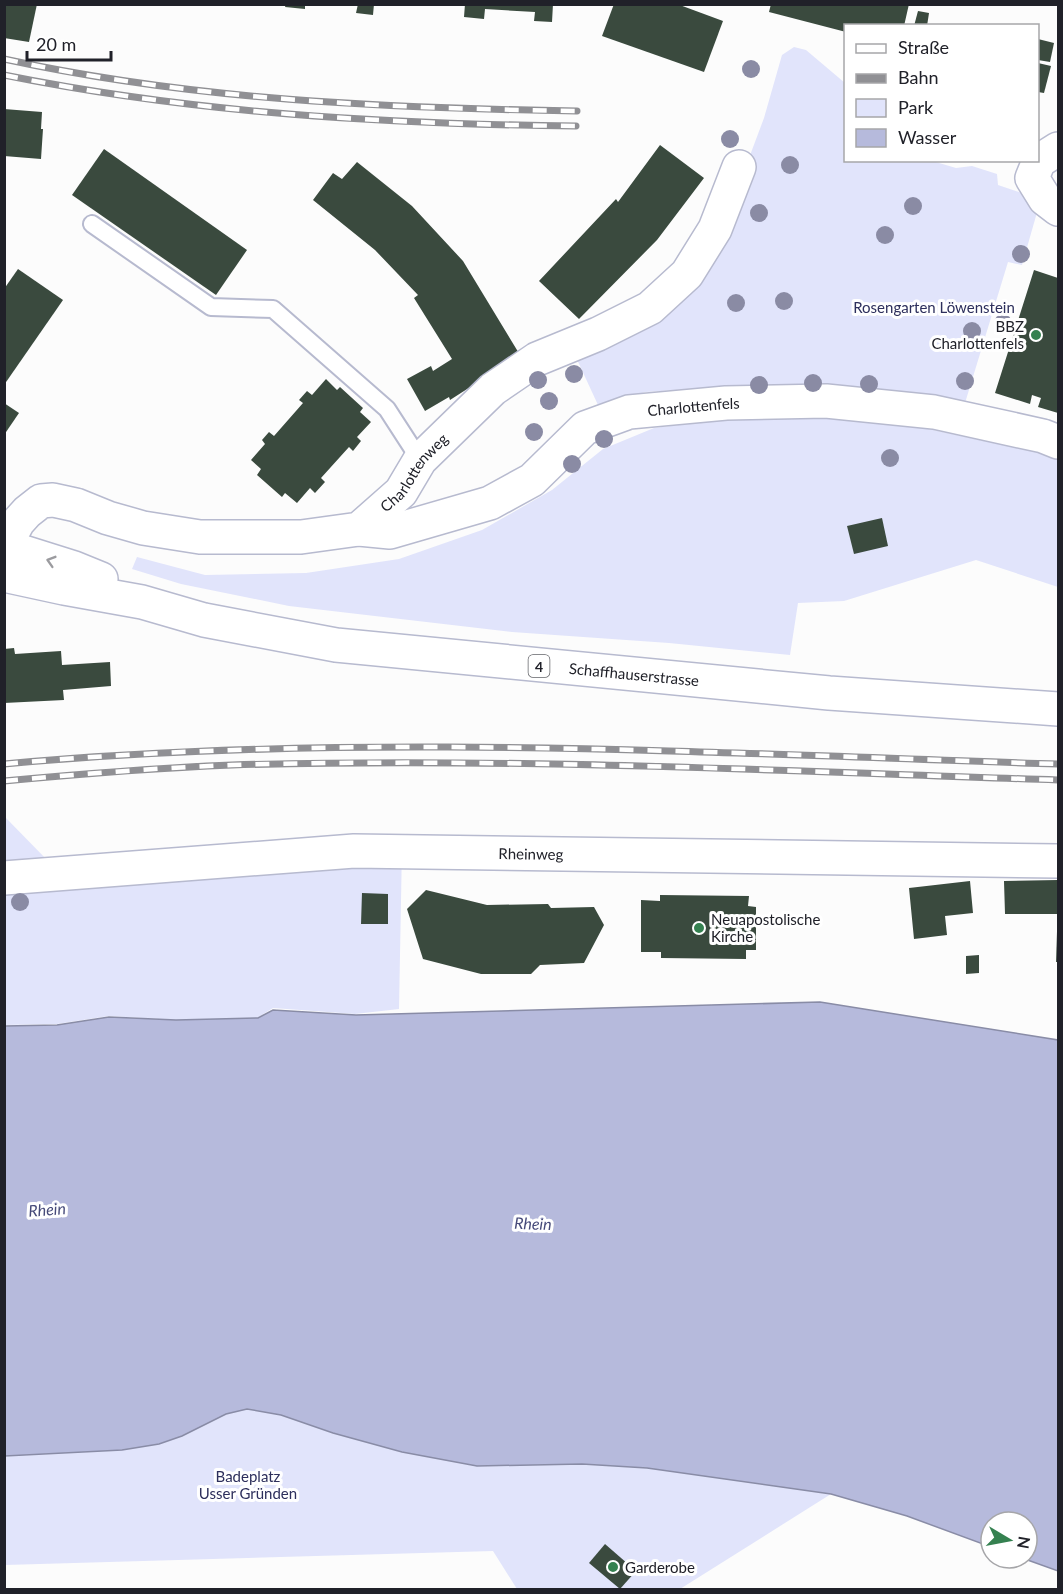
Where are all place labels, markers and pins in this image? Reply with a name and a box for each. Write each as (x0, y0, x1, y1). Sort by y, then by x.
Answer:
place label: BBZ Charlottenfels (931, 317, 1024, 352)
marker: BBZ Charlottenfels (1029, 328, 1043, 342)
place label: Neuapostolische Kirche (711, 910, 820, 945)
marker: Neuapostolische Kirche (692, 921, 706, 935)
place label: Garderobe (625, 1558, 695, 1576)
marker: Garderobe (606, 1560, 620, 1574)

